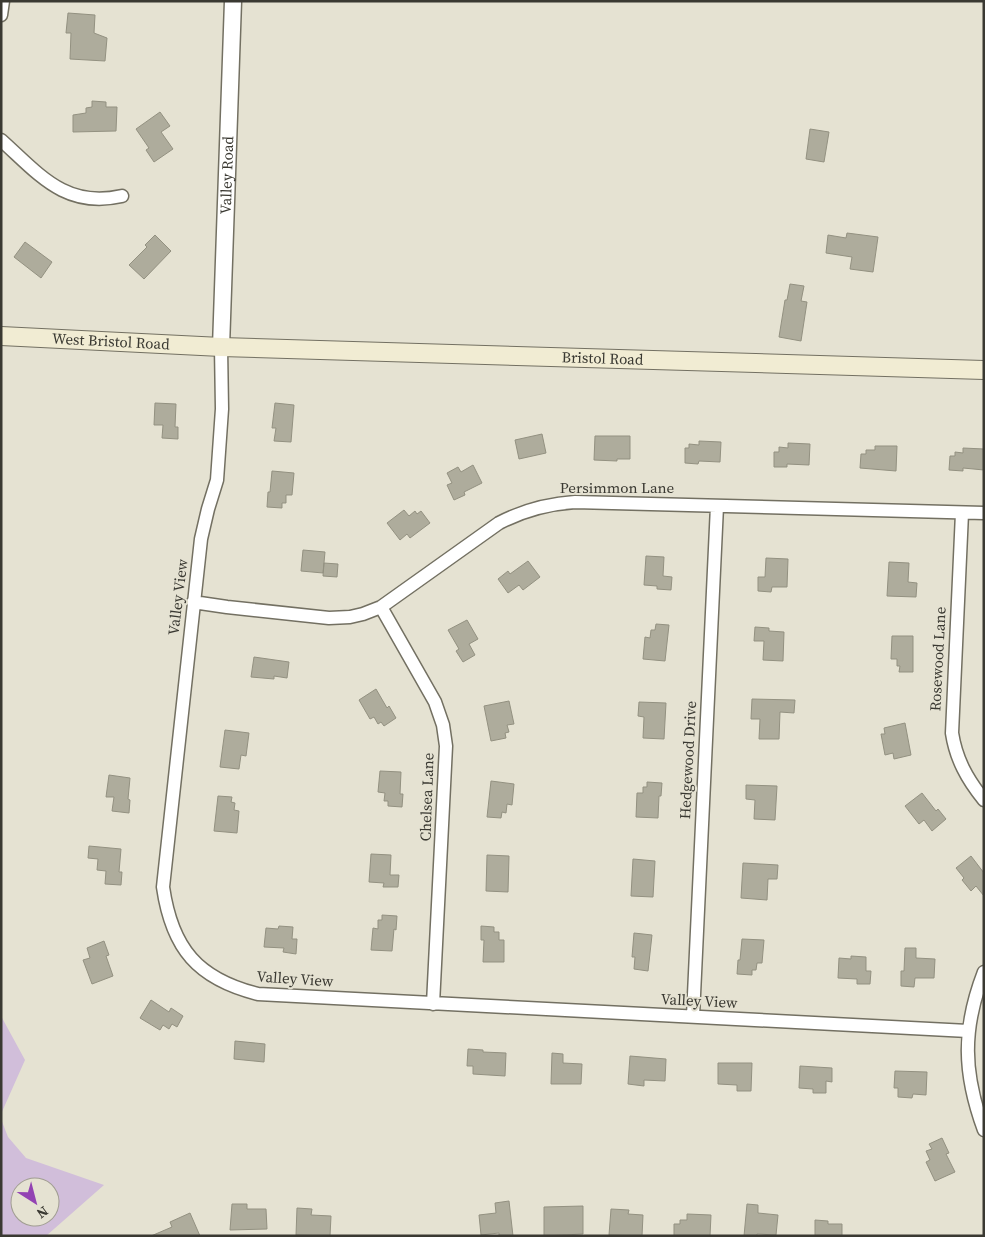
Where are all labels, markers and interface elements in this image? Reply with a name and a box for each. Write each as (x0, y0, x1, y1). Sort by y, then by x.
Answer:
street label: Valley Road (215, 135, 238, 215)
street label: West Bristol Road (52, 328, 171, 354)
street label: Bristol Road (561, 346, 644, 370)
street label: Persimmon Lane (560, 477, 675, 498)
street label: Valley View (162, 557, 193, 636)
street label: Rosewood Lane (924, 606, 951, 712)
street label: Hedgewood Drive (674, 700, 701, 820)
street label: Chelsea Lane (414, 752, 439, 842)
street label: Valley View (256, 965, 335, 992)
street label: Valley View (660, 988, 738, 1013)
north arrow (10, 1177, 60, 1227)
text: N (33, 1201, 53, 1224)

